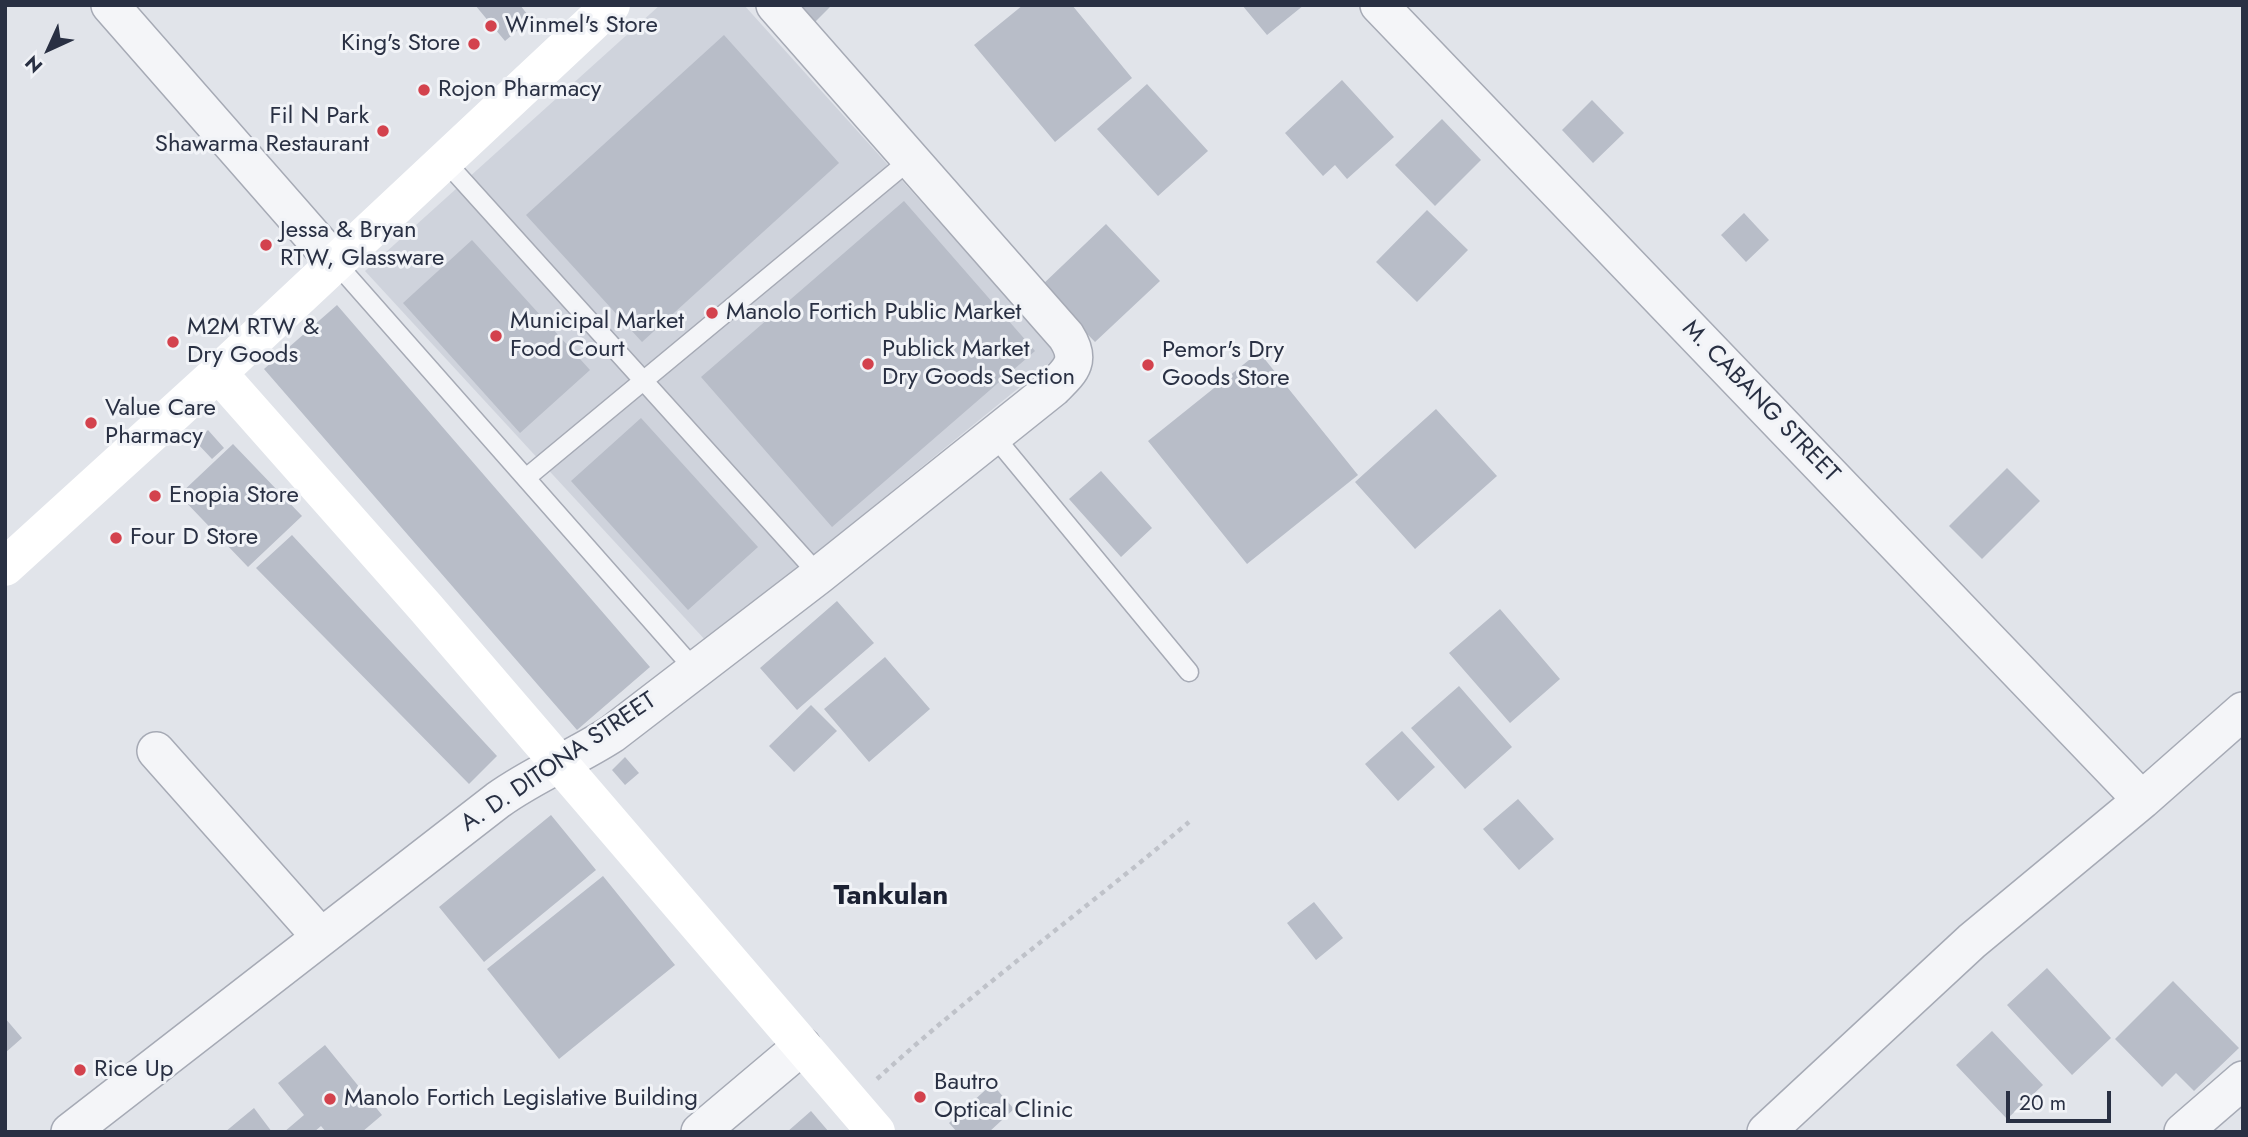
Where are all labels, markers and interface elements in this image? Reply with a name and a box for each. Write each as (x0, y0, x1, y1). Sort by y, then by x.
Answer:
place label: Winmel's Store (505, 12, 658, 40)
north arrow (14, 14, 84, 84)
marker: Winmel's Store (483, 18, 499, 34)
place label: King's Store (341, 30, 460, 58)
marker: King's Store (466, 36, 482, 52)
text: N (19, 49, 49, 79)
place label: Rojon Pharmacy (438, 76, 601, 104)
marker: Rojon Pharmacy (416, 82, 432, 98)
place label: Fil N Park Shawarma Restaurant (155, 103, 369, 159)
marker: Fil N Park Shawarma Restaurant (375, 123, 391, 139)
place label: Jessa & Bryan RTW, Glassware (280, 217, 444, 273)
marker: Jessa & Bryan RTW, Glassware (258, 237, 274, 253)
place label: Manolo Fortich Public Market (726, 299, 1021, 327)
marker: Manolo Fortich Public Market (704, 305, 720, 321)
place label: Municipal Market Food Court (510, 308, 684, 364)
place label: M2M RTW & Dry Goods (187, 314, 319, 370)
street label: M. CABANG STREET (1675, 315, 1845, 489)
marker: Municipal Market Food Court (488, 328, 504, 344)
marker: M2M RTW & Dry Goods (165, 334, 181, 350)
place label: Publick Market Dry Goods Section (882, 336, 1075, 392)
place label: Pemor's Dry Goods Store (1162, 337, 1290, 393)
marker: Publick Market Dry Goods Section (860, 356, 876, 372)
marker: Pemor's Dry Goods Store (1140, 357, 1156, 373)
place label: Value Care Pharmacy (105, 395, 216, 451)
marker: Value Care Pharmacy (83, 415, 99, 431)
place label: Enopia Store (169, 482, 299, 510)
marker: Enopia Store (147, 488, 163, 504)
place label: Four D Store (130, 524, 258, 552)
marker: Four D Store (108, 530, 124, 546)
street label: A. D. DITONA STREET (456, 687, 662, 839)
district label: Tankulan (834, 880, 948, 914)
place label: Rice Up (94, 1056, 173, 1084)
marker: Rice Up (72, 1062, 88, 1078)
place label: Bautro Optical Clinic (934, 1069, 1073, 1125)
scale bar (2010, 1078, 2115, 1122)
place label: Manolo Fortich Legislative Building (344, 1085, 698, 1113)
text: 20 m (2019, 1088, 2066, 1118)
marker: Bautro Optical Clinic (912, 1089, 928, 1105)
marker: Manolo Fortich Legislative Building (322, 1091, 338, 1107)

